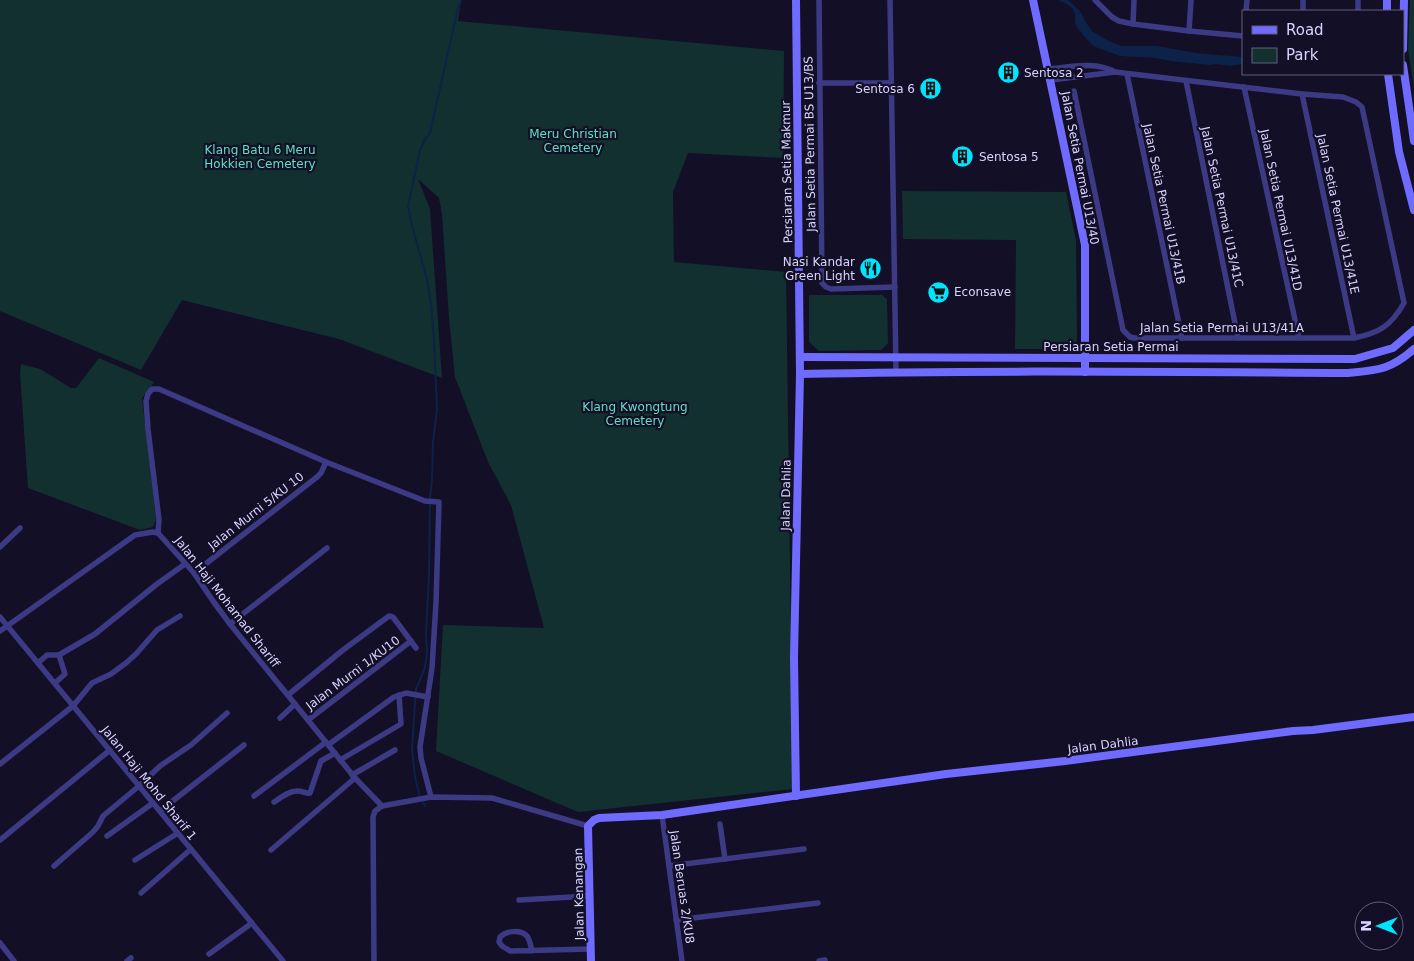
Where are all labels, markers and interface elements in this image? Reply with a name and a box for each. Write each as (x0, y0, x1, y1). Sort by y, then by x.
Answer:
legend (1242, 10, 1404, 75)
text: Road (1286, 21, 1324, 39)
text: Park (1286, 46, 1319, 64)
street label: Jalan Setia Permai BS U13/BS (801, 56, 819, 233)
building icon: Sentosa 2 (996, 61, 1020, 85)
place label: Sentosa 2 (1024, 66, 1084, 80)
building icon: Sentosa 6 (919, 77, 943, 101)
place label: Sentosa 6 (855, 82, 915, 96)
street label: Jalan Setia Permai U13/40 (1058, 89, 1102, 246)
street label: Persiaran Setia Makmur (779, 100, 795, 244)
street label: Jalan Setia Permai U13/41B (1140, 121, 1188, 286)
street label: Jalan Setia Permai U13/41C (1198, 124, 1246, 289)
park label: Meru Christian Cemetery (529, 127, 617, 155)
street label: Jalan Setia Permai U13/41D (1257, 127, 1305, 292)
street label: Jalan Setia Permai U13/41E (1314, 132, 1362, 295)
park label: Klang Batu 6 Meru Hokkien Cemetery (204, 143, 316, 171)
building icon: Sentosa 5 (951, 145, 975, 169)
place label: Sentosa 5 (979, 150, 1039, 164)
place label: Nasi Kandar Green Light (783, 255, 855, 283)
restaurant icon: Nasi Kandar Green Light (859, 257, 883, 281)
supermarket icon: Econsave (926, 280, 950, 304)
place label: Econsave (954, 285, 1011, 299)
street label: Jalan Setia Permai U13/41A (1139, 321, 1305, 335)
street label: Persiaran Setia Permai (1043, 340, 1179, 354)
park label: Klang Kwongtung Cemetery (582, 400, 688, 428)
street label: Jalan Dahlia (778, 459, 794, 532)
street label: Jalan Murni 5/KU 10 (205, 469, 307, 553)
street label: Jalan Haji Mohamad Shariff (171, 533, 283, 671)
street label: Jalan Murni 1/KU10 (303, 633, 403, 713)
street label: Jalan Haji Mohd Sharif 1 (98, 722, 199, 843)
street label: Jalan Dahlia (1066, 734, 1139, 756)
street label: Jalan Beruas 2/KU8 (667, 828, 697, 945)
street label: Jalan Kenangan (571, 847, 587, 942)
north arrow (1354, 901, 1404, 951)
text: N (1358, 920, 1374, 932)

